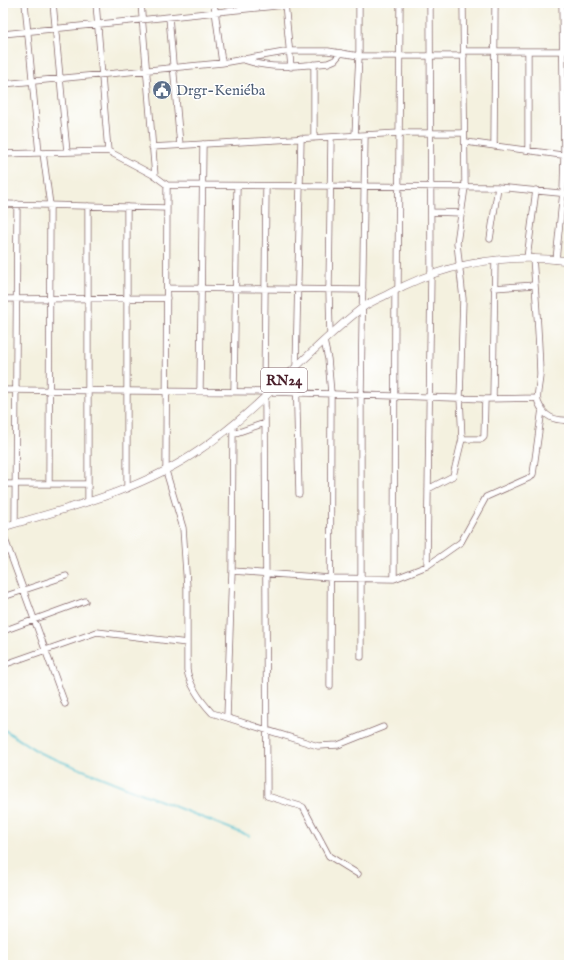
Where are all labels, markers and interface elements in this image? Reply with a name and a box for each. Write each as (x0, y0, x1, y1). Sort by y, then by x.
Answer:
public building icon: Drgr-Keniéba (151, 79, 173, 101)
place label: Drgr-Keniéba (176, 81, 266, 100)
road number: RN24 (261, 368, 307, 392)

